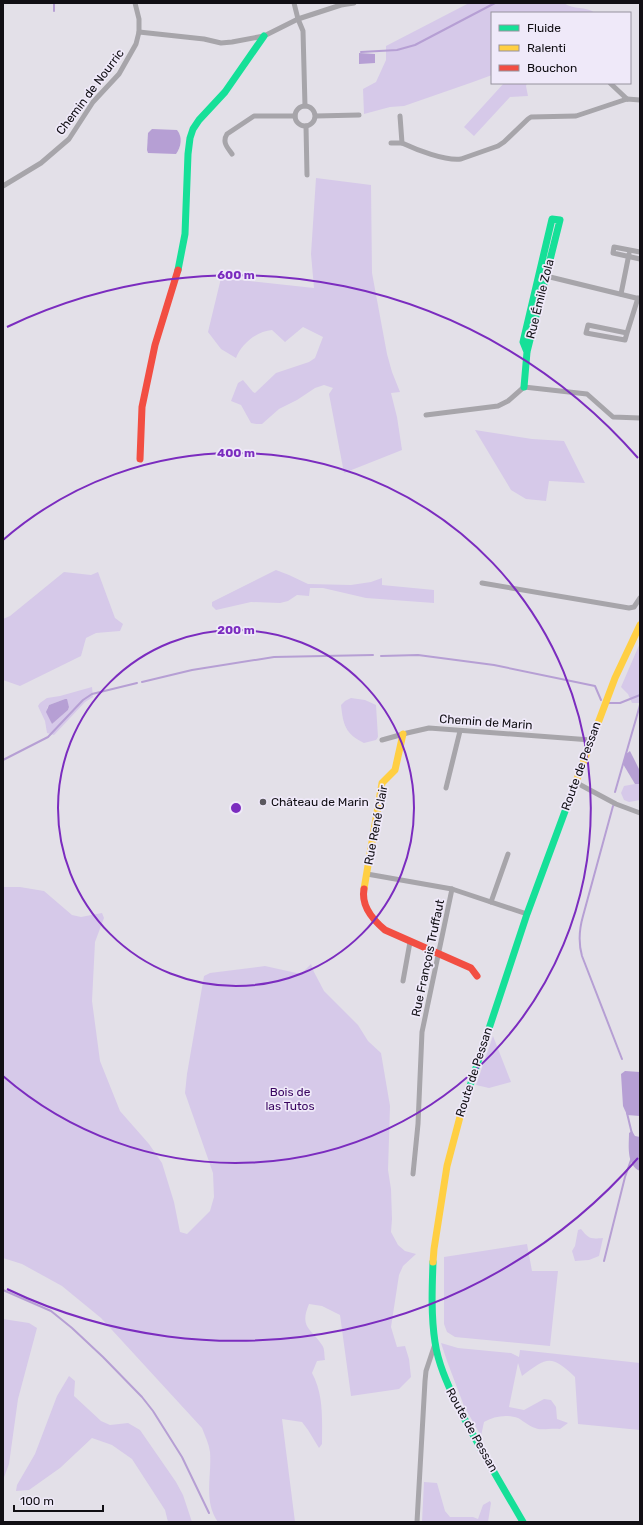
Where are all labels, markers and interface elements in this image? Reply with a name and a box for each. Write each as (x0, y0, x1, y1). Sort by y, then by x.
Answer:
legend (491, 12, 631, 84)
text: Fluide (527, 21, 561, 35)
text: Ralenti (527, 41, 566, 55)
street label: Chemin de Nourric (53, 46, 127, 138)
text: Bouchon (527, 61, 577, 75)
street label: Rue Émile Zola (523, 258, 557, 340)
text: 600 m (217, 268, 255, 282)
text: 400 m (217, 446, 255, 460)
text: 200 m (217, 623, 255, 637)
street label: Chemin de Marin (439, 712, 533, 732)
street label: Route de Pessan (558, 720, 604, 812)
street label: Rue René Clair (361, 783, 391, 866)
place label: Château de Marin (271, 795, 369, 809)
marker: Château de Marin (258, 797, 268, 807)
centre of rings (229, 801, 243, 815)
street label: Rue François Truffaut (409, 898, 447, 1018)
street label: Route de Pessan (453, 1025, 495, 1119)
park label: Bois de las Tutos (265, 1085, 315, 1113)
street label: Route de Pessan (443, 1386, 501, 1474)
scale bar (14, 1487, 103, 1513)
text: 100 m (20, 1494, 54, 1508)

